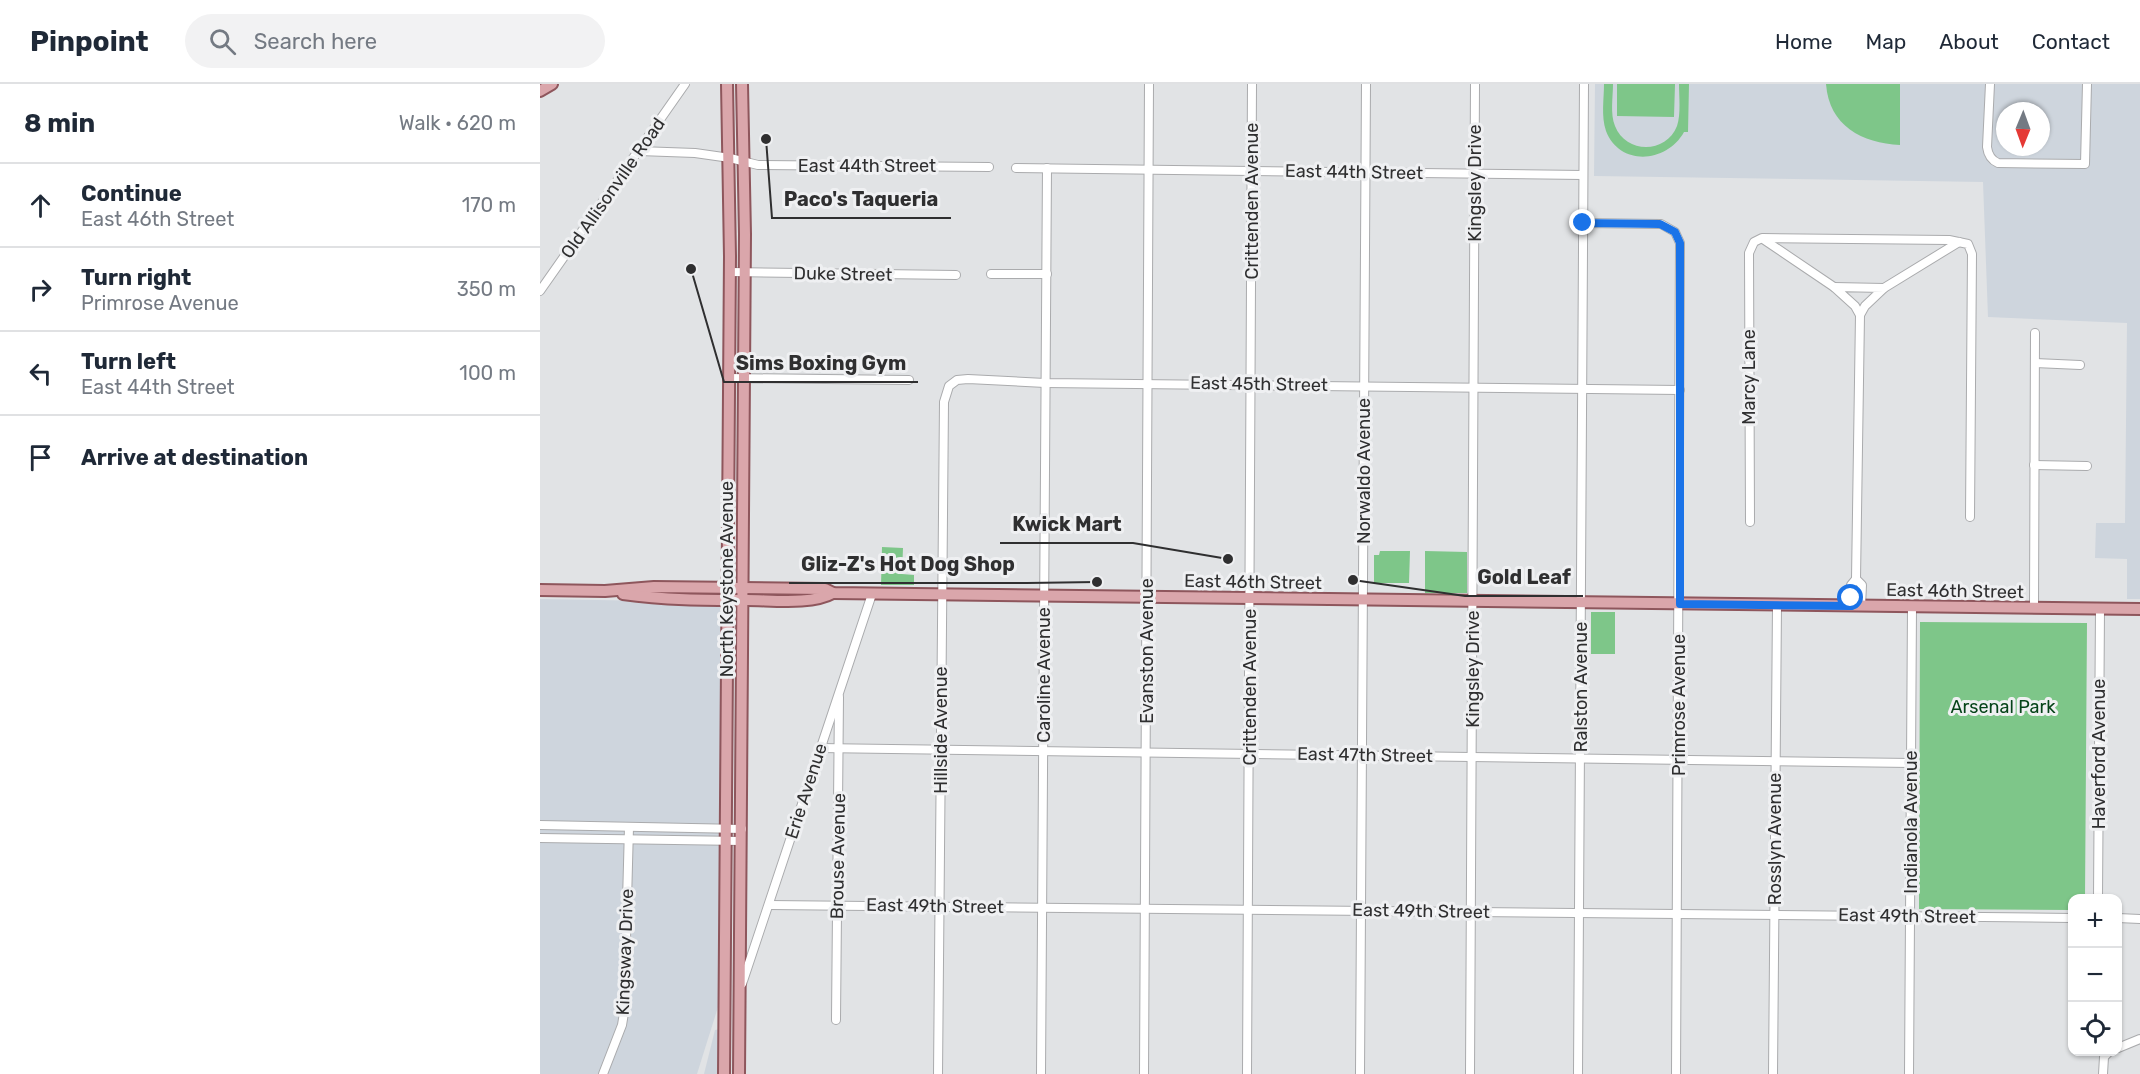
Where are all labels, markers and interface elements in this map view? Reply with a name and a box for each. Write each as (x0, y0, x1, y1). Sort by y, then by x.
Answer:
search box (185, 14, 605, 68)
text: Pinpoint (30, 25, 149, 58)
icon: search (206, 25, 239, 58)
text: Search here (254, 28, 377, 55)
text: Home (1775, 29, 1832, 54)
text: Map (1865, 29, 1906, 54)
text: About (1939, 29, 1999, 54)
text: Contact (2032, 29, 2110, 54)
north arrow (1996, 102, 2050, 156)
text: 8 min (24, 108, 95, 139)
text: Walk · 620 m (399, 111, 516, 135)
street label: Old Allisonville Road (556, 113, 670, 263)
street label: Crittenden Avenue (1241, 123, 1263, 279)
street label: Kingsley Drive (1464, 124, 1486, 242)
street label: East 44th Street (798, 155, 936, 177)
street label: East 44th Street (1285, 160, 1423, 184)
text: Continue (81, 180, 182, 207)
callout: Paco's Taqueria (772, 180, 951, 218)
text: Paco's Taqueria (784, 187, 938, 211)
icon: ahead (24, 189, 57, 222)
text: 170 m (462, 193, 516, 217)
text: East 46th Street (81, 207, 234, 231)
route end (1569, 209, 1595, 235)
street label: Duke Street (794, 262, 892, 286)
text: Turn right (81, 264, 191, 291)
icon: right (24, 273, 57, 306)
text: 350 m (457, 277, 516, 301)
text: Primrose Avenue (81, 291, 239, 315)
street label: Marcy Lane (1738, 329, 1760, 425)
callout: Sims Boxing Gym (724, 344, 918, 382)
text: Turn left (81, 348, 176, 375)
text: Sims Boxing Gym (736, 351, 906, 375)
icon: left (24, 357, 57, 390)
text: 100 m (459, 361, 516, 385)
street label: East 45th Street (1190, 372, 1328, 396)
text: East 44th Street (81, 375, 235, 399)
street label: Norwaldo Avenue (1353, 398, 1375, 544)
icon: arrive (24, 441, 57, 474)
text: Arrive at destination (81, 444, 308, 471)
street label: North Keystone Avenue (716, 481, 738, 677)
callout: Kwick Mart (1000, 505, 1133, 543)
text: Kwick Mart (1012, 512, 1122, 536)
callout: Gliz-Z's Hot Dog Shop (789, 545, 1027, 583)
text: Gliz-Z's Hot Dog Shop (801, 552, 1015, 576)
callout: Gold Leaf (1465, 558, 1583, 596)
text: Gold Leaf (1477, 565, 1571, 589)
street label: East 46th Street (1184, 570, 1322, 594)
street label: Evanston Avenue (1136, 578, 1158, 724)
street label: East 46th Street (1886, 579, 2024, 603)
route start (1837, 584, 1863, 610)
street label: Caroline Avenue (1033, 607, 1055, 743)
street label: Crittenden Avenue (1239, 609, 1261, 765)
street label: Kingsley Drive (1462, 610, 1484, 728)
street label: Ralston Avenue (1570, 622, 1592, 752)
street label: Primrose Avenue (1668, 634, 1690, 776)
street label: Hillside Avenue (930, 666, 952, 794)
street label: Haverford Avenue (2088, 679, 2110, 829)
park label: Arsenal Park (1950, 696, 2056, 718)
street label: Erie Avenue (780, 740, 832, 842)
street label: East 47th Street (1297, 743, 1433, 767)
street label: Indianola Avenue (1900, 750, 1922, 894)
street label: Rosslyn Avenue (1764, 773, 1786, 905)
street label: Brouse Avenue (826, 793, 850, 919)
street label: Kingsway Drive (612, 888, 638, 1016)
street label: East 49th Street (866, 894, 1004, 918)
map controls (2068, 894, 2122, 1056)
button: + (2068, 894, 2122, 948)
street label: East 49th Street (1352, 899, 1490, 923)
street label: East 49th Street (1838, 904, 1976, 928)
button: − (2068, 948, 2122, 1002)
button: locate (2068, 1002, 2122, 1056)

